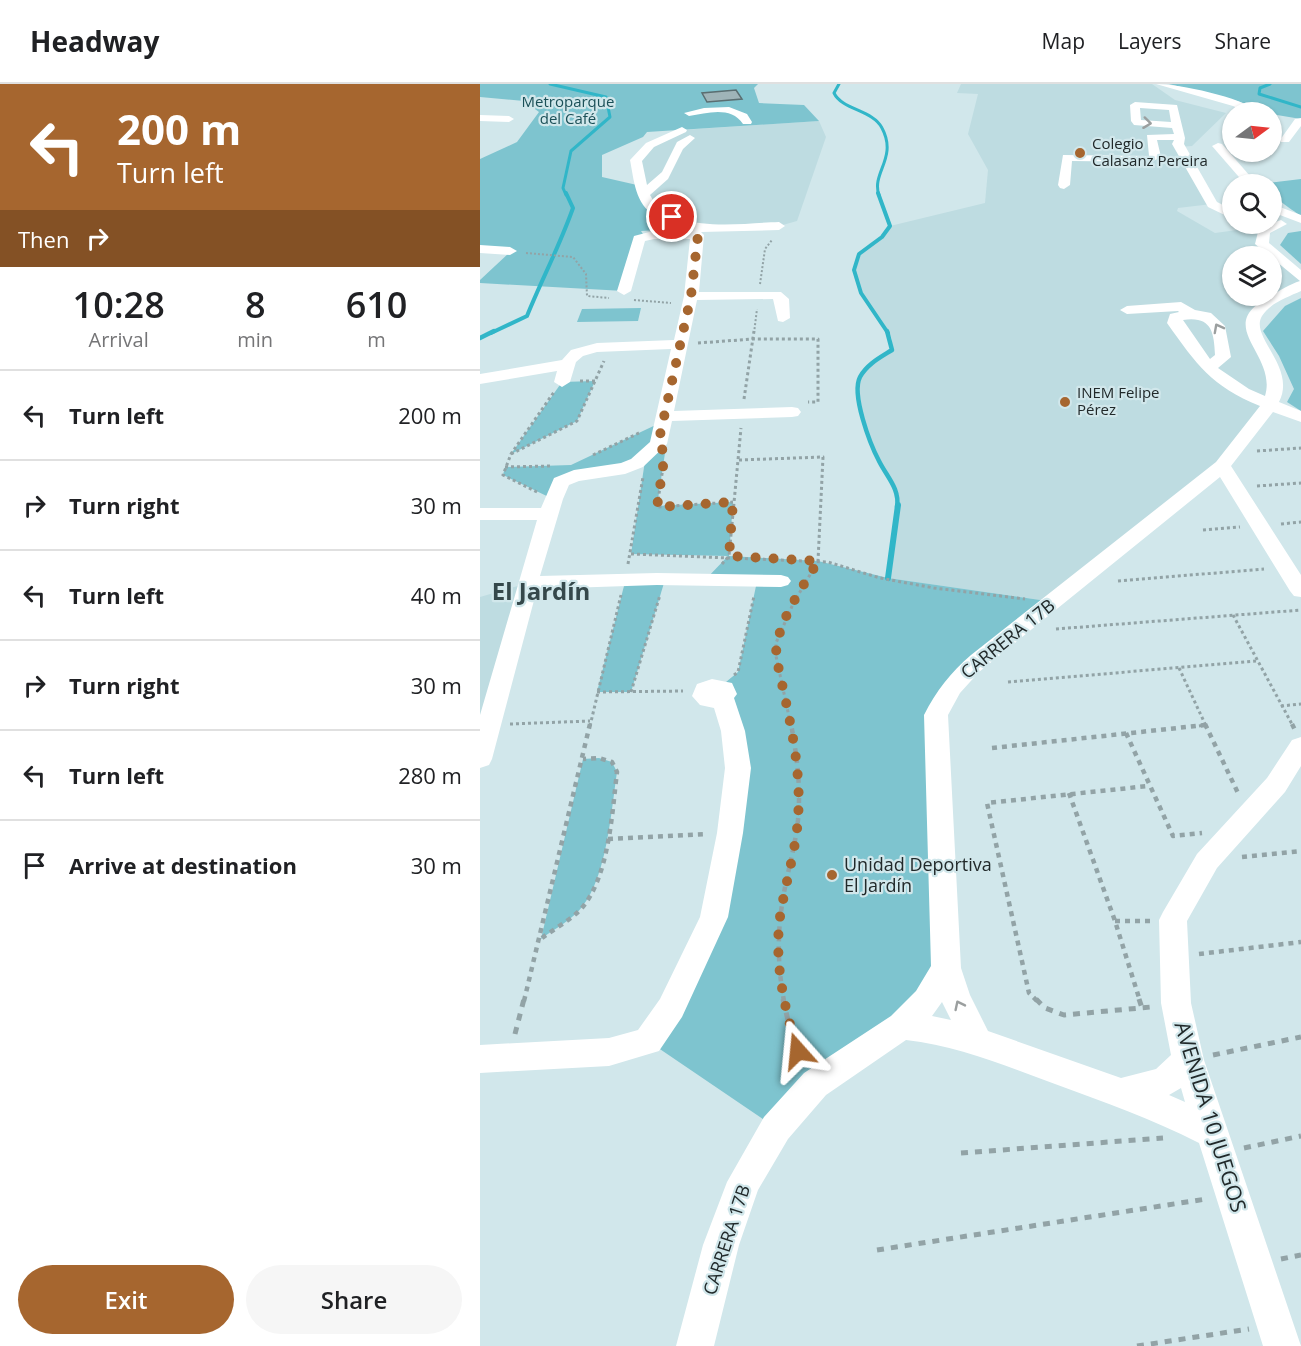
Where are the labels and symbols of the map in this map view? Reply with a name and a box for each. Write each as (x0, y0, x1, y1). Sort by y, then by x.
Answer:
park label: Metroparque del Café (522, 91, 614, 128)
north arrow (1222, 102, 1282, 162)
one-way arrow (1142, 117, 1152, 129)
place label: Colegio Calasanz Pereira (1092, 133, 1208, 170)
marker: Colegio Calasanz Pereira (1073, 146, 1087, 160)
pin (646, 191, 697, 242)
one-way arrow (1213, 323, 1225, 334)
place label: INEM Felipe Pérez (1077, 382, 1160, 419)
marker: INEM Felipe Pérez (1058, 395, 1072, 409)
district label: El Jardín (492, 574, 590, 607)
street label: CARRERA 17B (955, 593, 1059, 684)
place label: Unidad Deportiva El Jardín (844, 852, 992, 897)
marker: Unidad Deportiva El Jardín (825, 868, 839, 882)
one-way arrow (955, 1001, 966, 1012)
street label: AVENIDA 10 JUEGOS (1169, 1018, 1253, 1216)
position arrow (766, 1019, 830, 1083)
street label: CARRERA 17B (697, 1182, 755, 1298)

